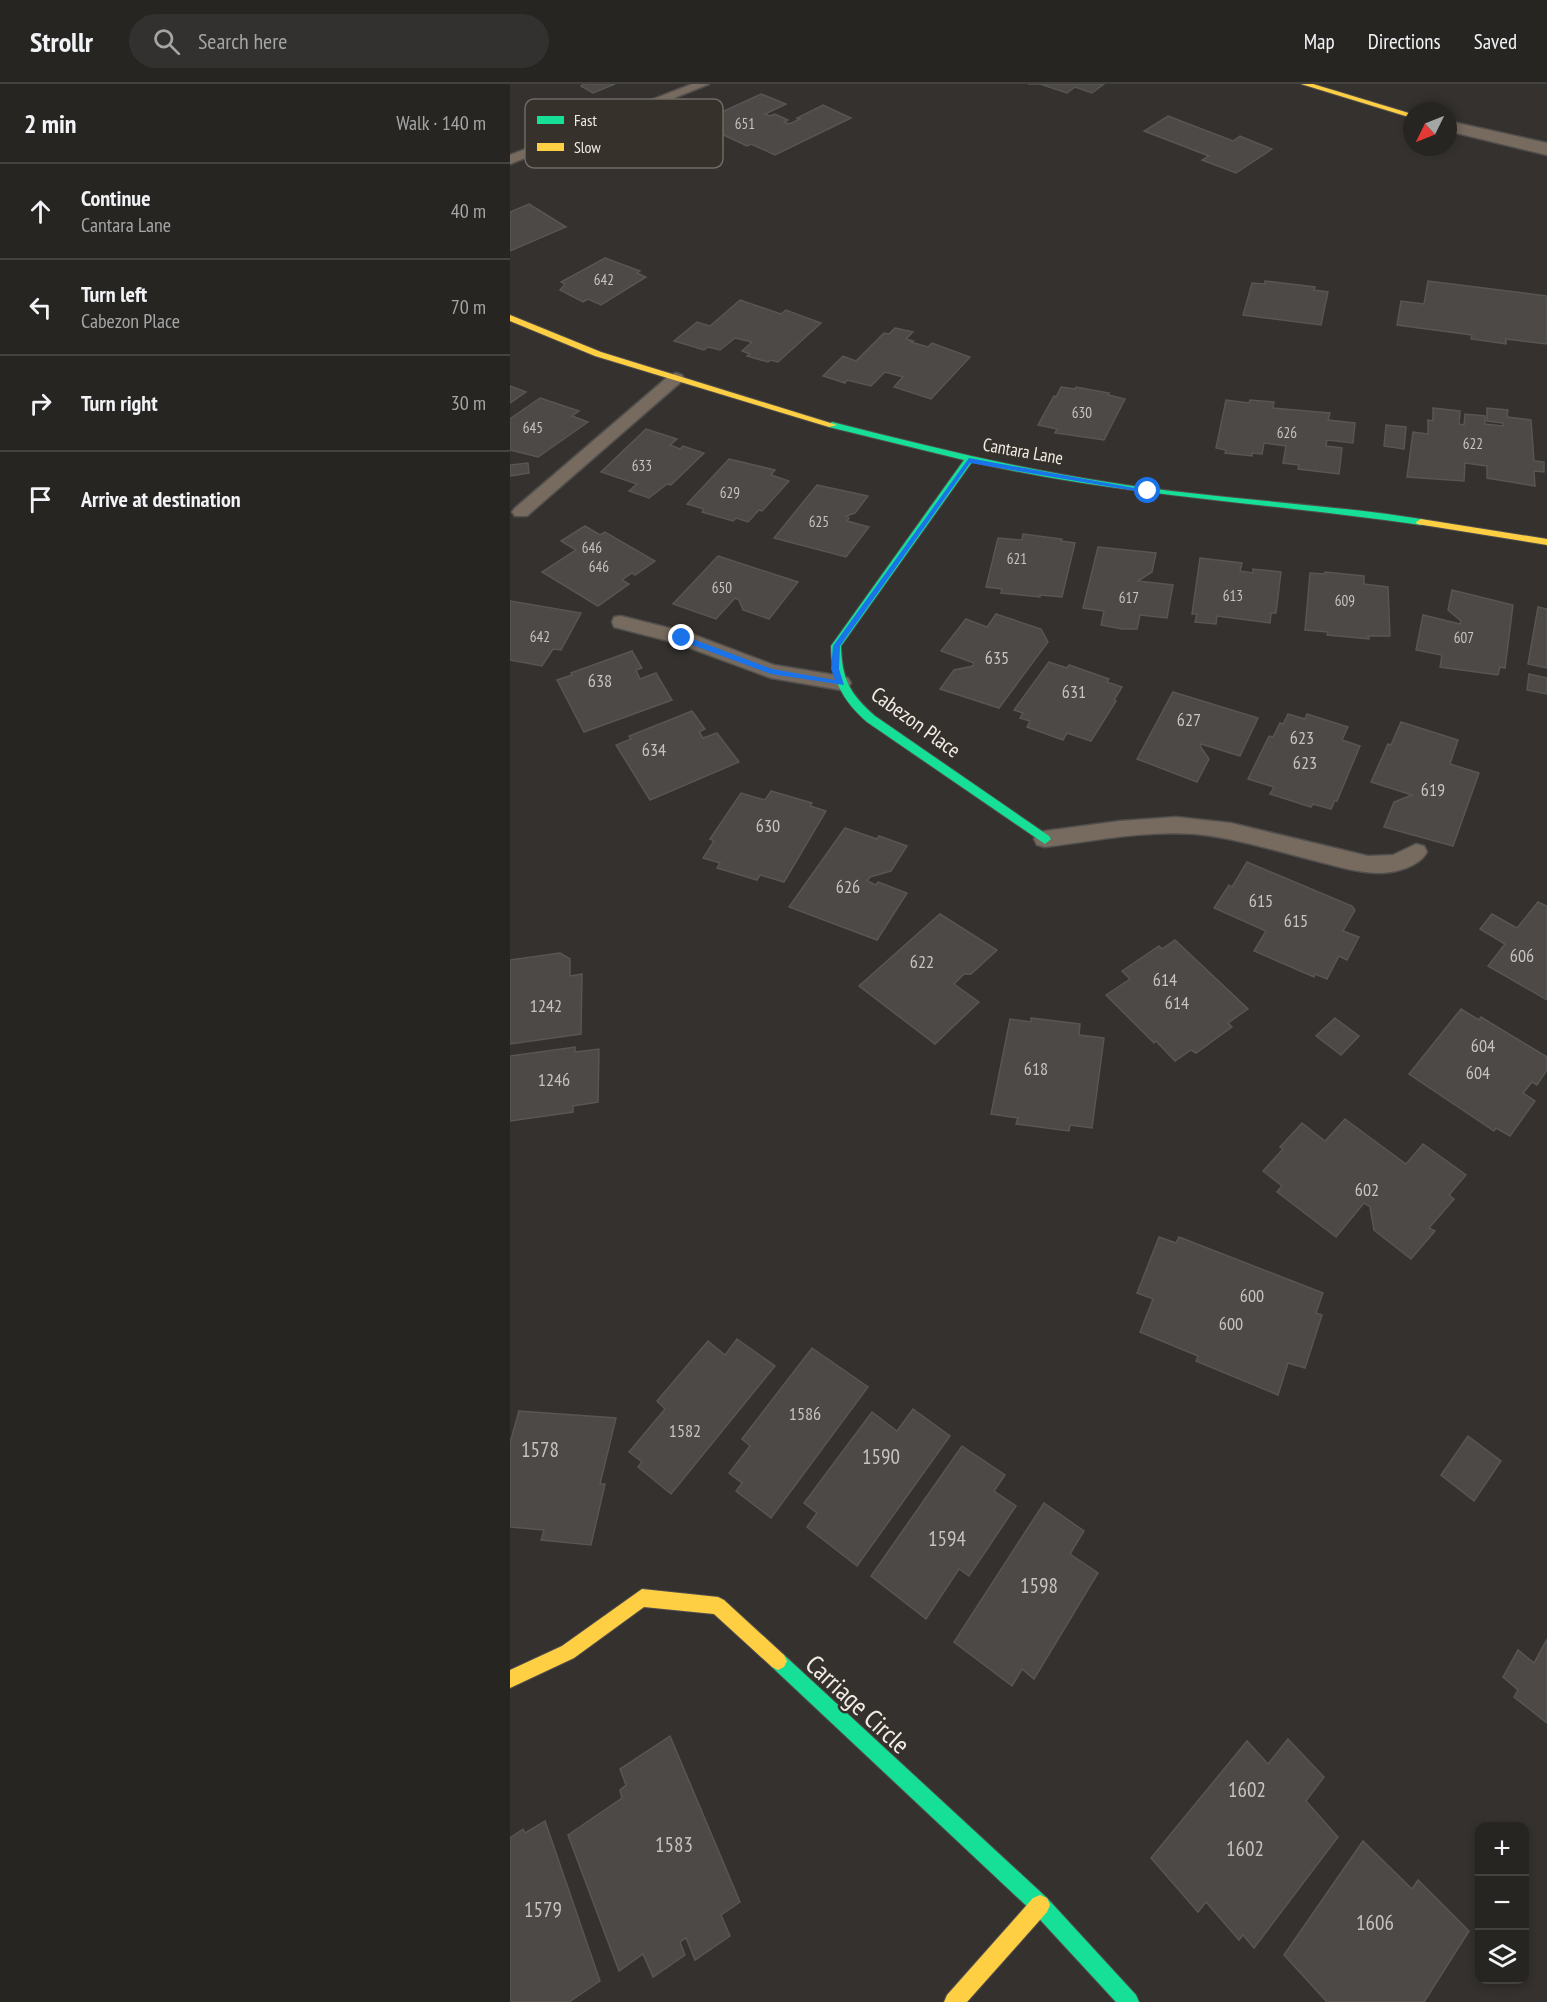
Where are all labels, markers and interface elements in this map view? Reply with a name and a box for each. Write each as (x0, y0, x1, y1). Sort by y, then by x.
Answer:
search box (129, 14, 549, 68)
text: Strollr (30, 23, 93, 60)
icon: search (150, 25, 183, 58)
text: Search here (198, 27, 287, 55)
text: Map (1304, 28, 1335, 55)
text: Directions (1368, 28, 1441, 55)
text: Saved (1474, 28, 1517, 55)
legend (525, 99, 723, 168)
north arrow (1403, 102, 1457, 156)
text: 2 min (24, 107, 77, 140)
text: Walk · 140 m (396, 110, 486, 136)
text: Fast (574, 110, 597, 130)
house number: 651 (735, 114, 755, 133)
text: Slow (574, 137, 601, 157)
text: Continue (81, 184, 151, 212)
icon: ahead (24, 195, 57, 228)
text: 40 m (451, 198, 486, 224)
text: Cantara Lane (81, 212, 171, 238)
house number: 642 (594, 270, 614, 289)
text: Turn left (81, 280, 147, 308)
icon: left (24, 291, 57, 324)
text: 70 m (451, 294, 486, 320)
text: Cabezon Place (81, 308, 180, 334)
icon: right (24, 387, 57, 420)
text: Turn right (81, 389, 158, 417)
text: 30 m (451, 390, 486, 416)
house number: 630 (1072, 403, 1092, 422)
house number: 645 (523, 418, 543, 437)
house number: 626 (1277, 423, 1297, 442)
street label: Cantara Lane (981, 433, 1065, 469)
house number: 622 (1463, 434, 1483, 453)
house number: 633 (632, 456, 652, 475)
route start (1134, 477, 1160, 503)
icon: arrive (24, 483, 57, 516)
house number: 629 (720, 483, 740, 502)
text: Arrive at destination (81, 485, 241, 513)
house number: 625 (809, 512, 829, 531)
house number: 646 (582, 538, 602, 557)
house number: 621 (1007, 549, 1027, 568)
house number: 646 (589, 557, 609, 576)
house number: 650 (712, 578, 732, 597)
house number: 613 (1223, 586, 1243, 605)
house number: 617 (1119, 588, 1139, 607)
house number: 609 (1335, 591, 1355, 610)
route end (668, 624, 694, 650)
house number: 642 (530, 627, 550, 646)
house number: 607 (1454, 628, 1474, 647)
house number: 635 (985, 646, 1009, 669)
house number: 638 (588, 669, 612, 692)
house number: 631 (1062, 680, 1086, 703)
street label: Cabezon Place (866, 681, 966, 763)
house number: 627 (1177, 708, 1201, 731)
house number: 623 (1290, 726, 1314, 749)
house number: 634 (642, 738, 666, 761)
house number: 623 (1293, 751, 1317, 774)
house number: 619 (1421, 778, 1445, 801)
house number: 630 (756, 814, 780, 837)
house number: 626 (836, 875, 860, 898)
house number: 615 (1249, 889, 1273, 912)
house number: 615 (1284, 909, 1308, 932)
house number: 606 (1510, 944, 1534, 967)
house number: 622 (910, 950, 934, 973)
house number: 614 (1153, 968, 1177, 991)
house number: 614 (1165, 991, 1189, 1014)
house number: 1242 (530, 994, 562, 1017)
house number: 604 (1471, 1034, 1495, 1057)
house number: 618 (1024, 1057, 1048, 1080)
house number: 604 (1466, 1061, 1490, 1084)
house number: 1246 (538, 1068, 570, 1091)
house number: 602 (1355, 1178, 1379, 1201)
house number: 600 (1240, 1284, 1264, 1307)
house number: 600 (1219, 1312, 1243, 1335)
house number: 1586 (789, 1402, 821, 1425)
house number: 1582 (669, 1419, 701, 1442)
house number: 1578 (521, 1436, 559, 1463)
house number: 1590 (862, 1443, 900, 1470)
house number: 1594 (928, 1525, 966, 1552)
house number: 1598 (1020, 1572, 1058, 1599)
street label: Carriage Circle (799, 1647, 917, 1761)
house number: 1602 (1228, 1776, 1266, 1803)
map controls (1475, 1822, 1529, 1984)
button: + (1475, 1822, 1529, 1876)
house number: 1583 (655, 1831, 693, 1858)
house number: 1602 (1226, 1835, 1264, 1862)
button: − (1475, 1876, 1529, 1930)
house number: 1579 (524, 1896, 562, 1923)
house number: 1606 (1356, 1909, 1394, 1936)
button: layers (1475, 1930, 1529, 1984)

